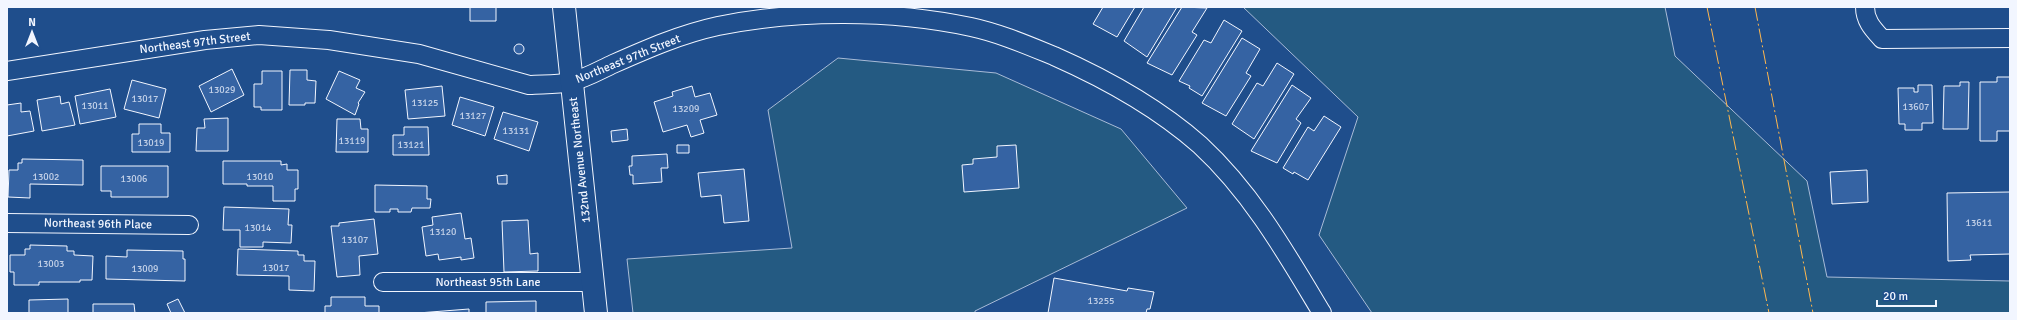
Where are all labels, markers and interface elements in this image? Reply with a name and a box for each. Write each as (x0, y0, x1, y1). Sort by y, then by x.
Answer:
north arrow (12, 12, 52, 52)
text: N (28, 16, 36, 29)
street label: Northeast 97th Street (139, 29, 251, 57)
street label: Northeast 97th Street (573, 31, 683, 87)
house number: 13029 (208, 84, 236, 96)
house number: 13017 (131, 93, 159, 105)
street label: 132nd Avenue Northeast (566, 96, 594, 224)
house number: 13125 (411, 97, 439, 109)
house number: 13011 (81, 100, 109, 112)
house number: 13607 (1902, 101, 1930, 113)
house number: 13209 (672, 103, 700, 115)
house number: 13127 (459, 110, 487, 122)
house number: 13131 (502, 125, 530, 137)
house number: 13119 (338, 135, 366, 147)
house number: 13019 (137, 137, 165, 149)
house number: 13121 (397, 139, 425, 151)
house number: 13002 (32, 171, 60, 183)
house number: 13010 (246, 171, 274, 183)
house number: 13006 (120, 173, 148, 185)
street label: Northeast 96th Place (44, 216, 152, 232)
house number: 13611 (1965, 217, 1993, 229)
house number: 13014 (244, 222, 272, 234)
house number: 13120 (429, 226, 457, 238)
house number: 13107 (341, 234, 369, 246)
house number: 13003 (37, 258, 65, 270)
house number: 13017 (262, 262, 290, 274)
house number: 13009 (131, 263, 159, 275)
street label: Northeast 95th Lane (435, 275, 541, 290)
scale bar (1877, 282, 1936, 308)
text: 20 m (1883, 289, 1908, 304)
house number: 13255 (1087, 295, 1115, 307)

